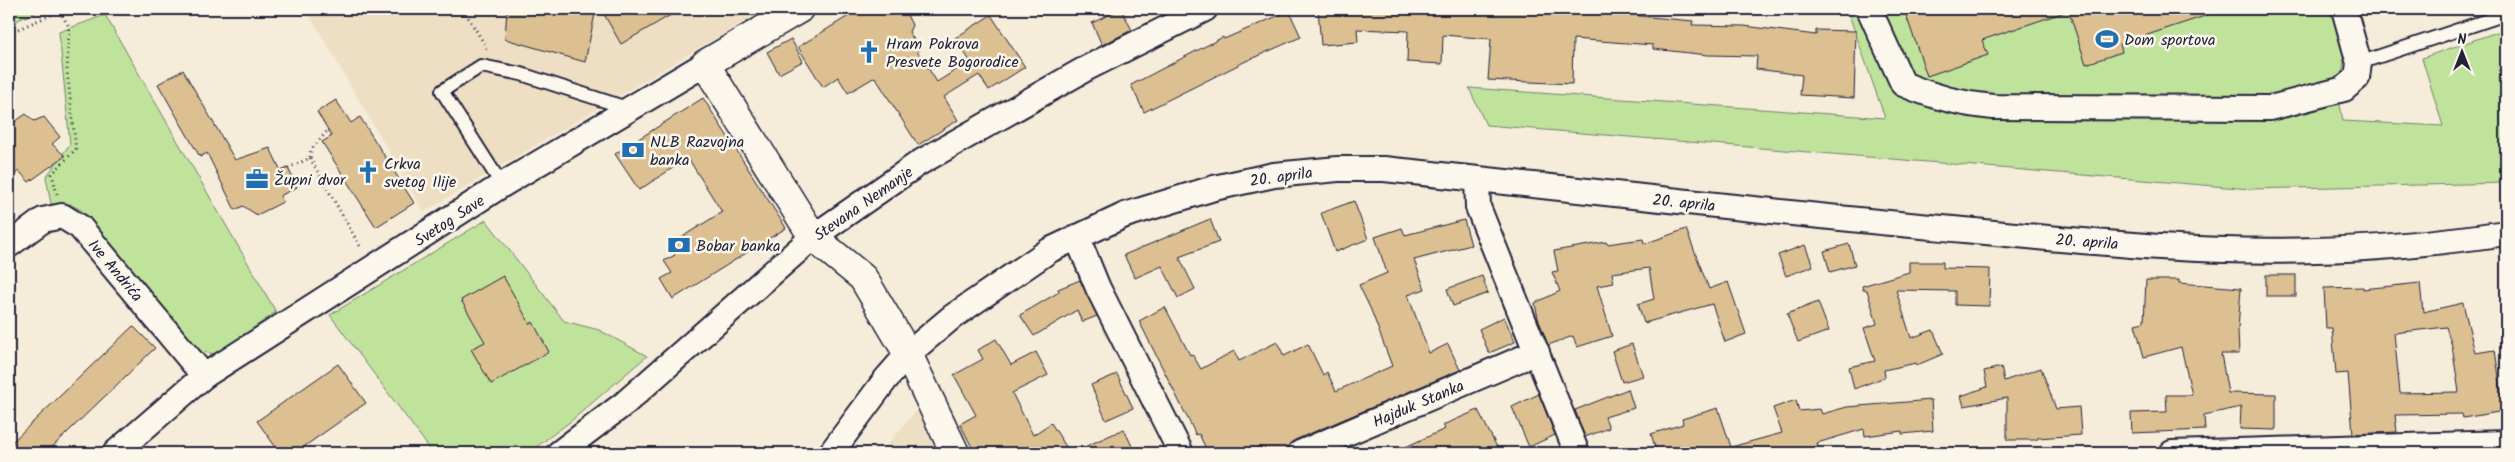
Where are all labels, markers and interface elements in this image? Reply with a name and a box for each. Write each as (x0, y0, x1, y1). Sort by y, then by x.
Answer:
sports icon: Dom sportova (2094, 26, 2120, 52)
place label: Dom sportova (2124, 28, 2215, 53)
north arrow (2438, 28, 2488, 78)
text: N (2458, 29, 2467, 51)
place label: Hram Pokrova Presvete Bogorodice (886, 32, 1019, 75)
church icon: Hram Pokrova Presvete Bogorodice (856, 39, 882, 65)
place label: NLB Razvojna banka (650, 130, 744, 173)
bank icon: NLB Razvojna banka (620, 137, 646, 163)
place label: Crkva svetog Ilije (384, 152, 456, 195)
church icon: Crkva svetog Ilije (355, 159, 381, 185)
street label: Stevana Nemanje (809, 161, 919, 248)
street label: 20. aprila (1248, 161, 1314, 194)
office icon: Župni dvor (244, 166, 270, 192)
place label: Župni dvor (274, 168, 347, 193)
street label: 20. aprila (1651, 188, 1717, 219)
street label: Svetog Save (410, 189, 490, 253)
street label: 20. aprila (2055, 228, 2119, 257)
bank icon: Bobar banka (666, 232, 692, 258)
street label: Ive Andrića (81, 234, 149, 308)
place label: Bobar banka (696, 234, 781, 259)
street label: Hajduk Stanka (1369, 374, 1468, 435)

